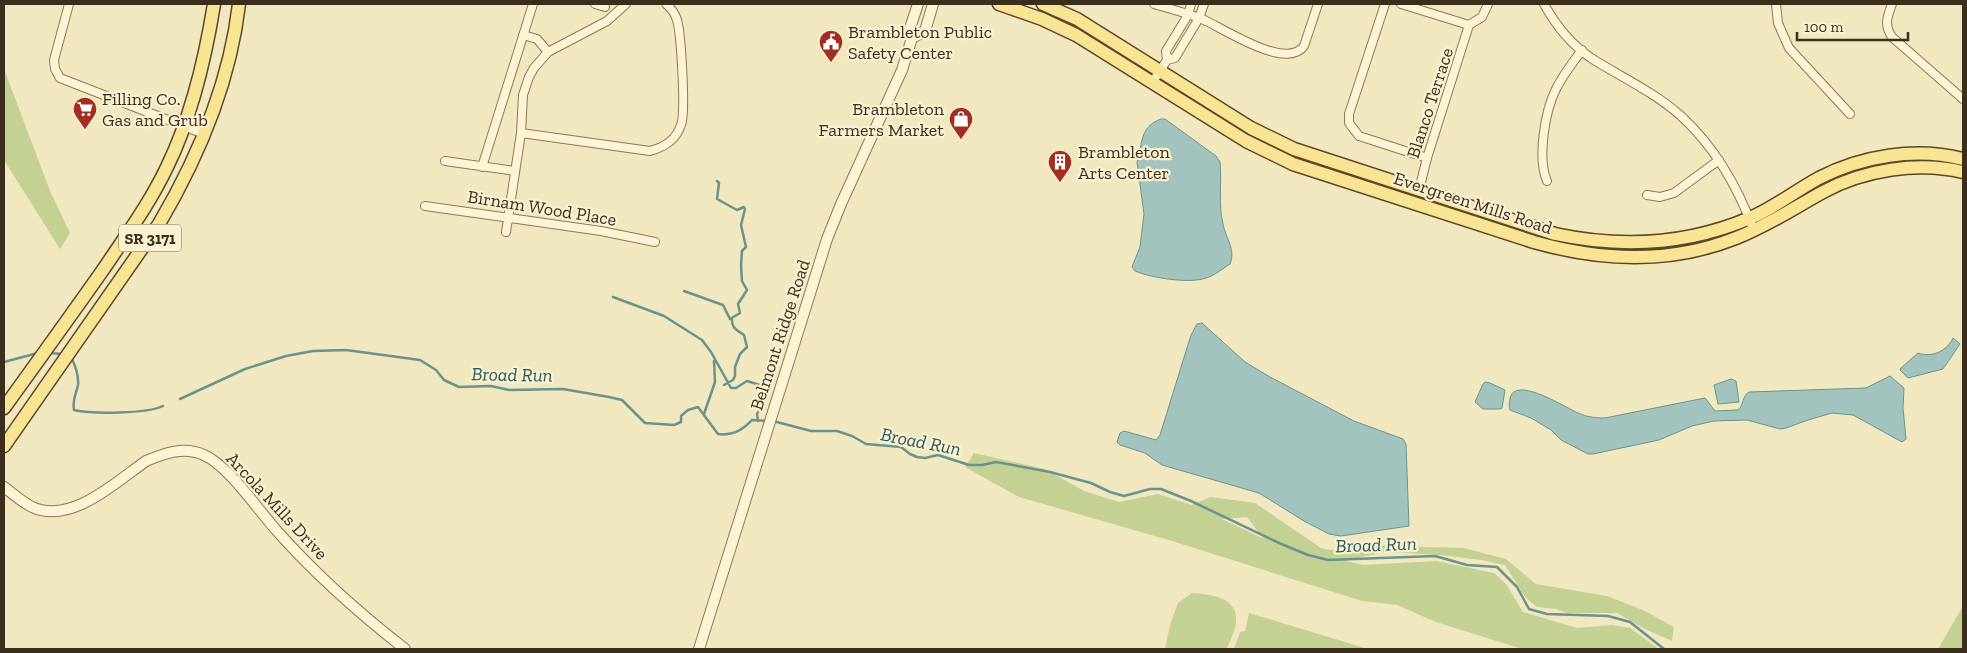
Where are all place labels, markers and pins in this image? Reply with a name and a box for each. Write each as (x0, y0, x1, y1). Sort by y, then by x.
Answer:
place label: Brambleton Public Safety Center (848, 21, 992, 64)
public building icon: Brambleton Public Safety Center (818, 29, 844, 63)
place label: Filling Co. Gas and Grub (102, 88, 208, 131)
supermarket icon: Filling Co. Gas and Grub (72, 96, 98, 130)
place label: Brambleton Farmers Market (818, 98, 945, 141)
shop icon: Brambleton Farmers Market (948, 106, 974, 140)
place label: Brambleton Arts Center (1078, 141, 1170, 184)
building icon: Brambleton Arts Center (1047, 149, 1073, 183)

